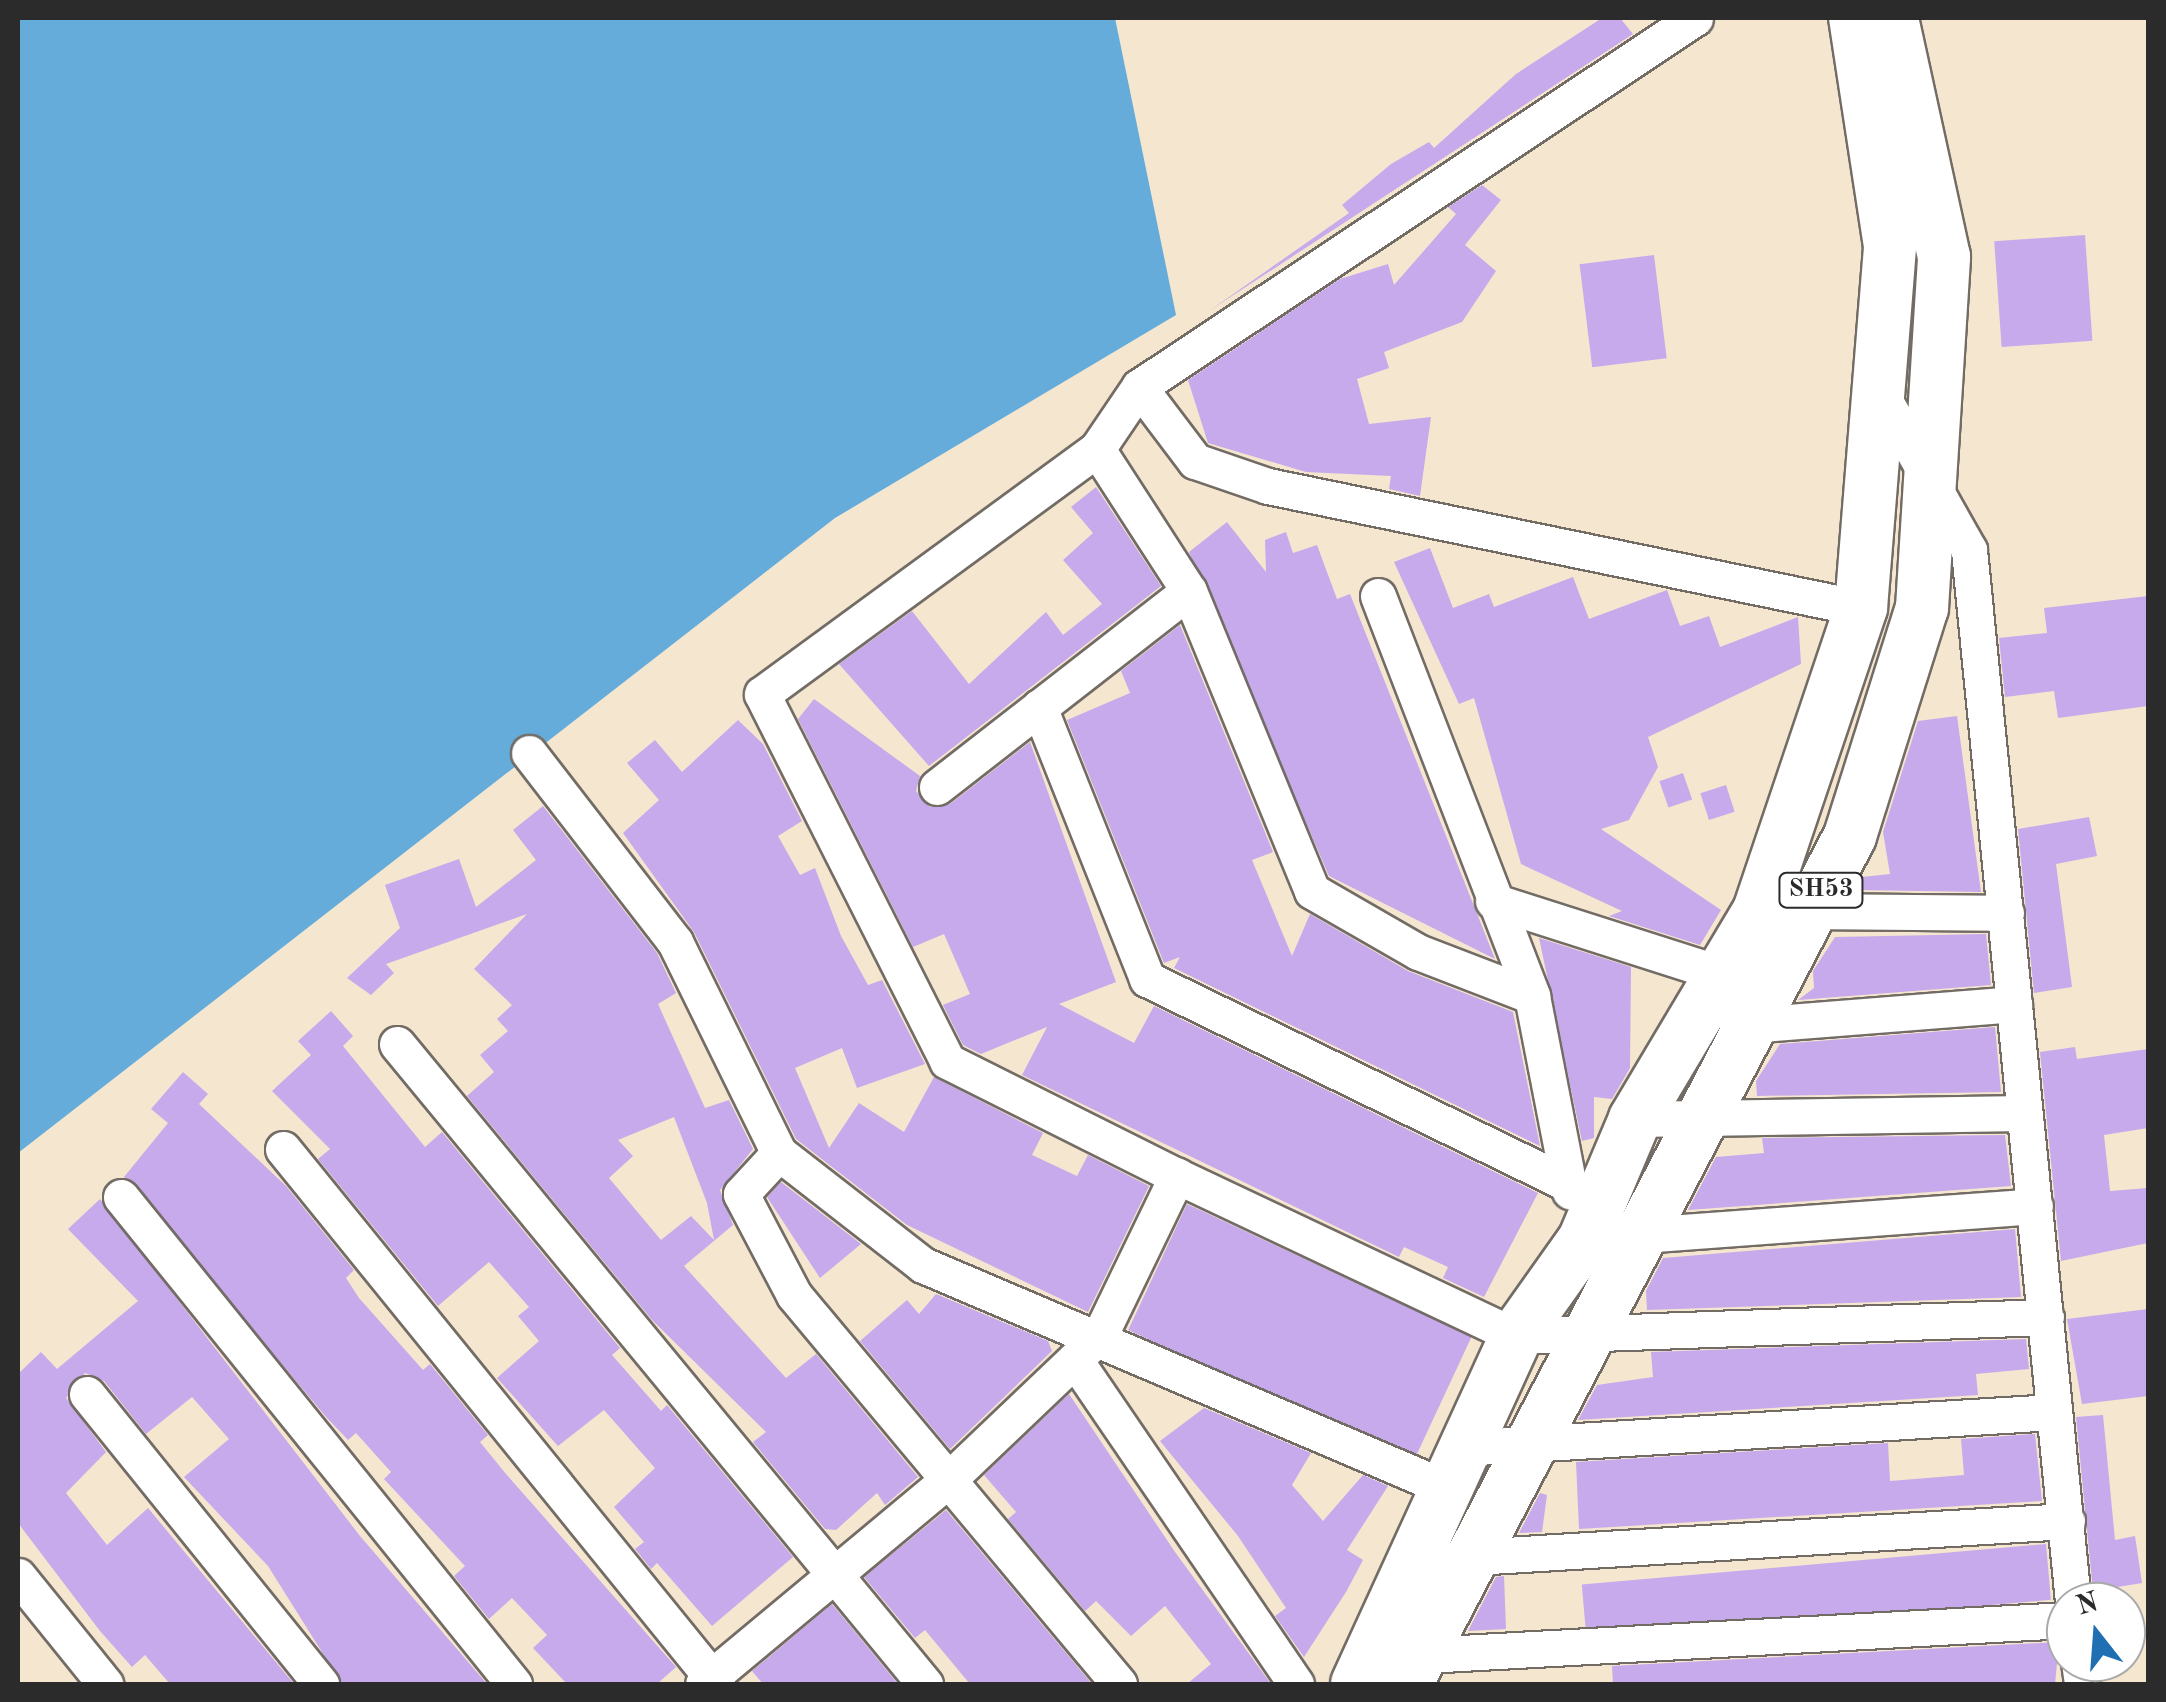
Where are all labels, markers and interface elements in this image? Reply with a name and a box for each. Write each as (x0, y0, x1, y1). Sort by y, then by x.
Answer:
road number: SH53 (1776, 870, 1866, 910)
north arrow (2046, 1582, 2146, 1682)
text: N (2073, 1589, 2102, 1622)

